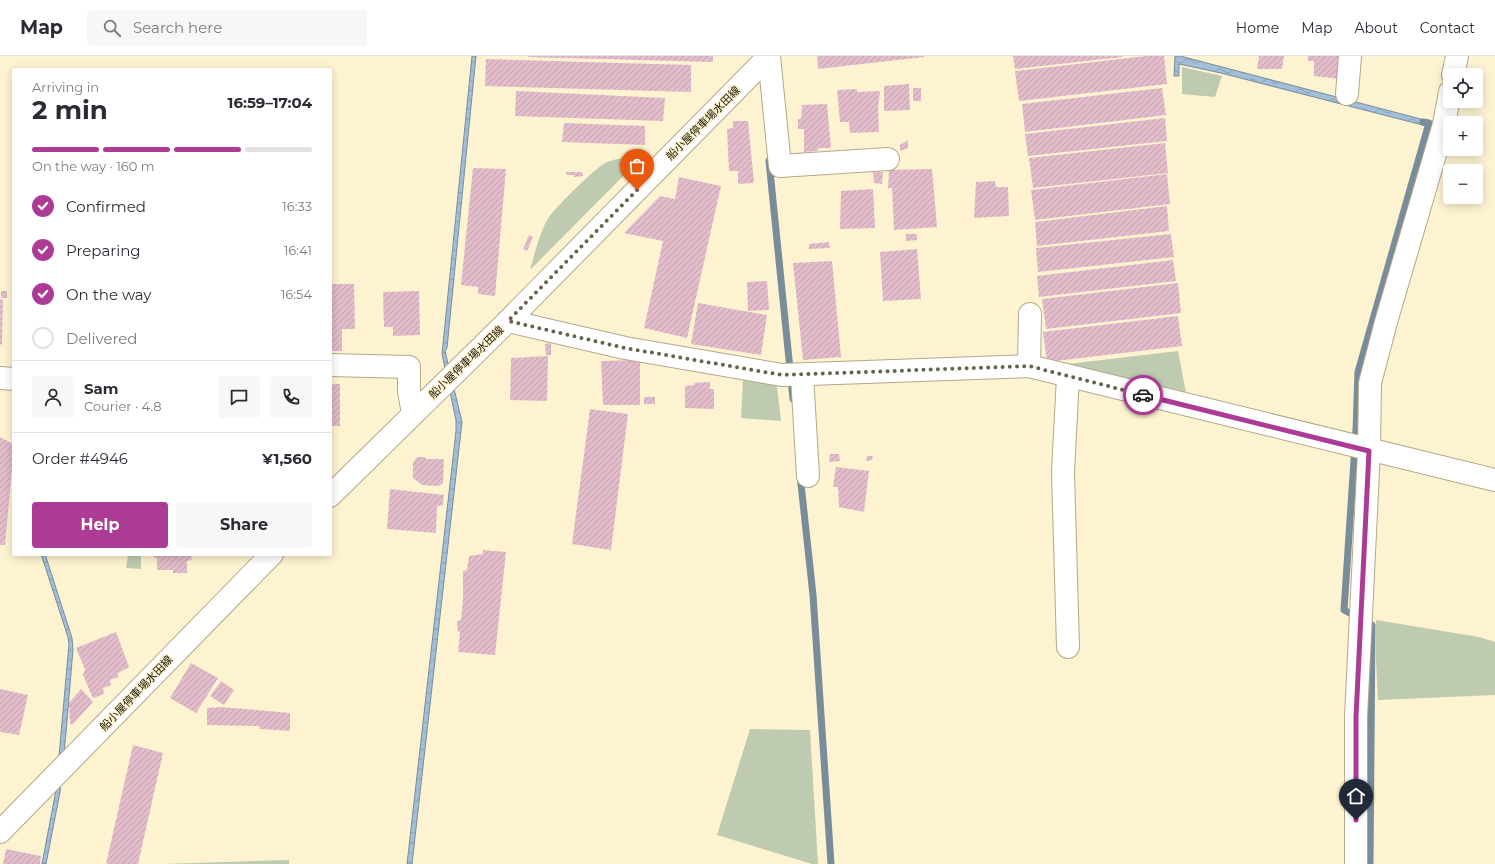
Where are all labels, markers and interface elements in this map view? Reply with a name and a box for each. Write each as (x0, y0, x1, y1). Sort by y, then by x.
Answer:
search box (87, 10, 367, 46)
text: Map (20, 16, 63, 39)
icon: search (101, 17, 123, 39)
text: Search here (133, 18, 222, 37)
text: Home (1236, 19, 1279, 37)
text: Map (1301, 19, 1332, 37)
text: About (1354, 19, 1398, 37)
text: Contact (1420, 19, 1475, 37)
map controls (1443, 68, 1483, 204)
button: locate (1443, 68, 1483, 108)
text: Arriving in (32, 79, 99, 95)
street label: 船小屋停車場水田線 (663, 83, 743, 163)
text: 16:59–17:04 (228, 93, 312, 112)
text: 2 min (32, 94, 108, 126)
button: + (1443, 116, 1483, 156)
pin (620, 149, 654, 190)
icon: bag (626, 155, 648, 177)
text: On the way · 160 m (32, 158, 155, 174)
button: − (1443, 164, 1483, 204)
icon: check (32, 195, 54, 217)
text: Confirmed (66, 197, 146, 216)
text: 16:33 (282, 198, 312, 214)
icon: check (32, 239, 54, 261)
text: Preparing (66, 241, 141, 260)
text: 16:41 (284, 242, 312, 258)
icon: check (32, 283, 54, 305)
text: On the way (66, 285, 151, 304)
text: 16:54 (281, 286, 312, 302)
street label: 船小屋停車場水田線 (426, 323, 506, 401)
text: Delivered (66, 329, 138, 348)
courier (1123, 375, 1163, 415)
button: person (32, 376, 74, 418)
button: chat (218, 376, 260, 418)
button: phone (270, 376, 312, 418)
text: Sam (84, 379, 119, 398)
icon: car (1132, 384, 1154, 406)
text: Courier · 4.8 (84, 398, 162, 414)
text: Order #4946 (32, 449, 128, 468)
text: ¥1,560 (262, 449, 312, 468)
button: Help (32, 502, 168, 548)
button: Share (176, 502, 312, 548)
street label: 船小屋停車場水田線 (97, 653, 175, 733)
pin (1339, 779, 1373, 820)
icon: home (1345, 785, 1367, 807)

